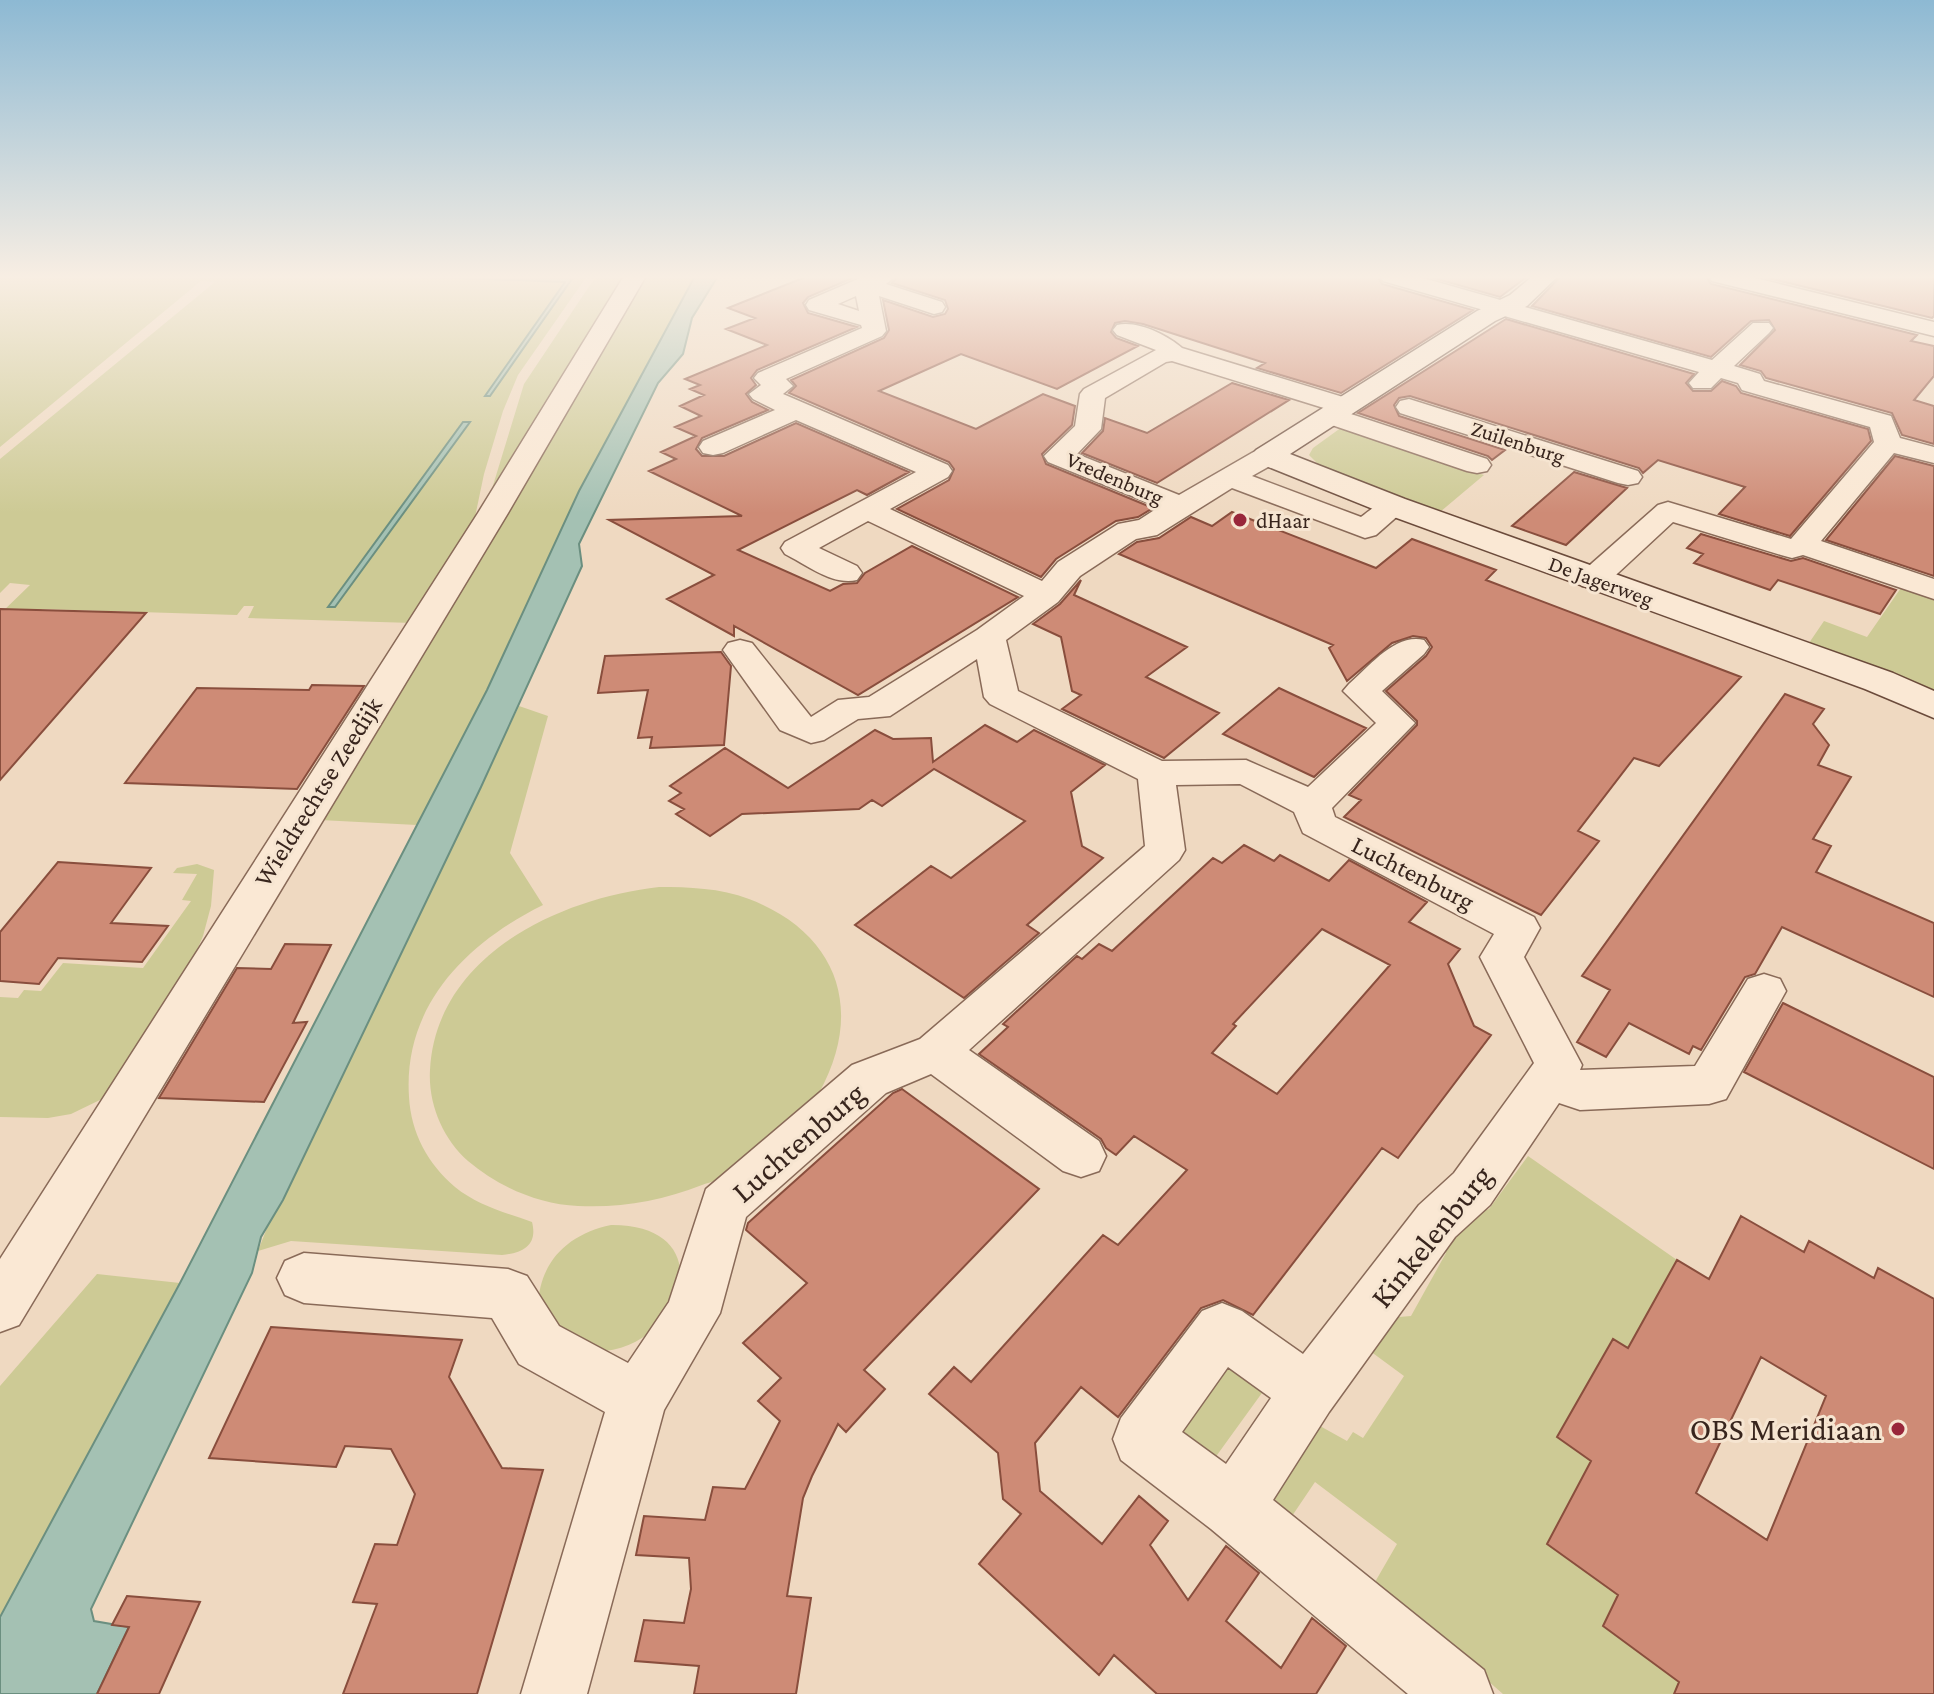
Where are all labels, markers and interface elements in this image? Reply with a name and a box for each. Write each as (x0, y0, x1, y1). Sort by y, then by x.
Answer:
street label: Zuilenburg (1468, 415, 1568, 469)
street label: Vredenburg (1063, 446, 1168, 510)
place label: dHaar (1256, 508, 1310, 533)
marker: dHaar (1231, 511, 1249, 529)
street label: De Jagerweg (1545, 551, 1657, 612)
street label: Wieldrechtse Zeedijk (248, 692, 388, 892)
street label: Luchtenburg (1347, 830, 1479, 916)
street label: Luchtenburg (724, 1075, 872, 1209)
street label: Kinkelenburg (1363, 1158, 1499, 1314)
place label: OBS Meridiaan (1690, 1411, 1882, 1447)
marker: OBS Meridiaan (1889, 1420, 1907, 1438)

